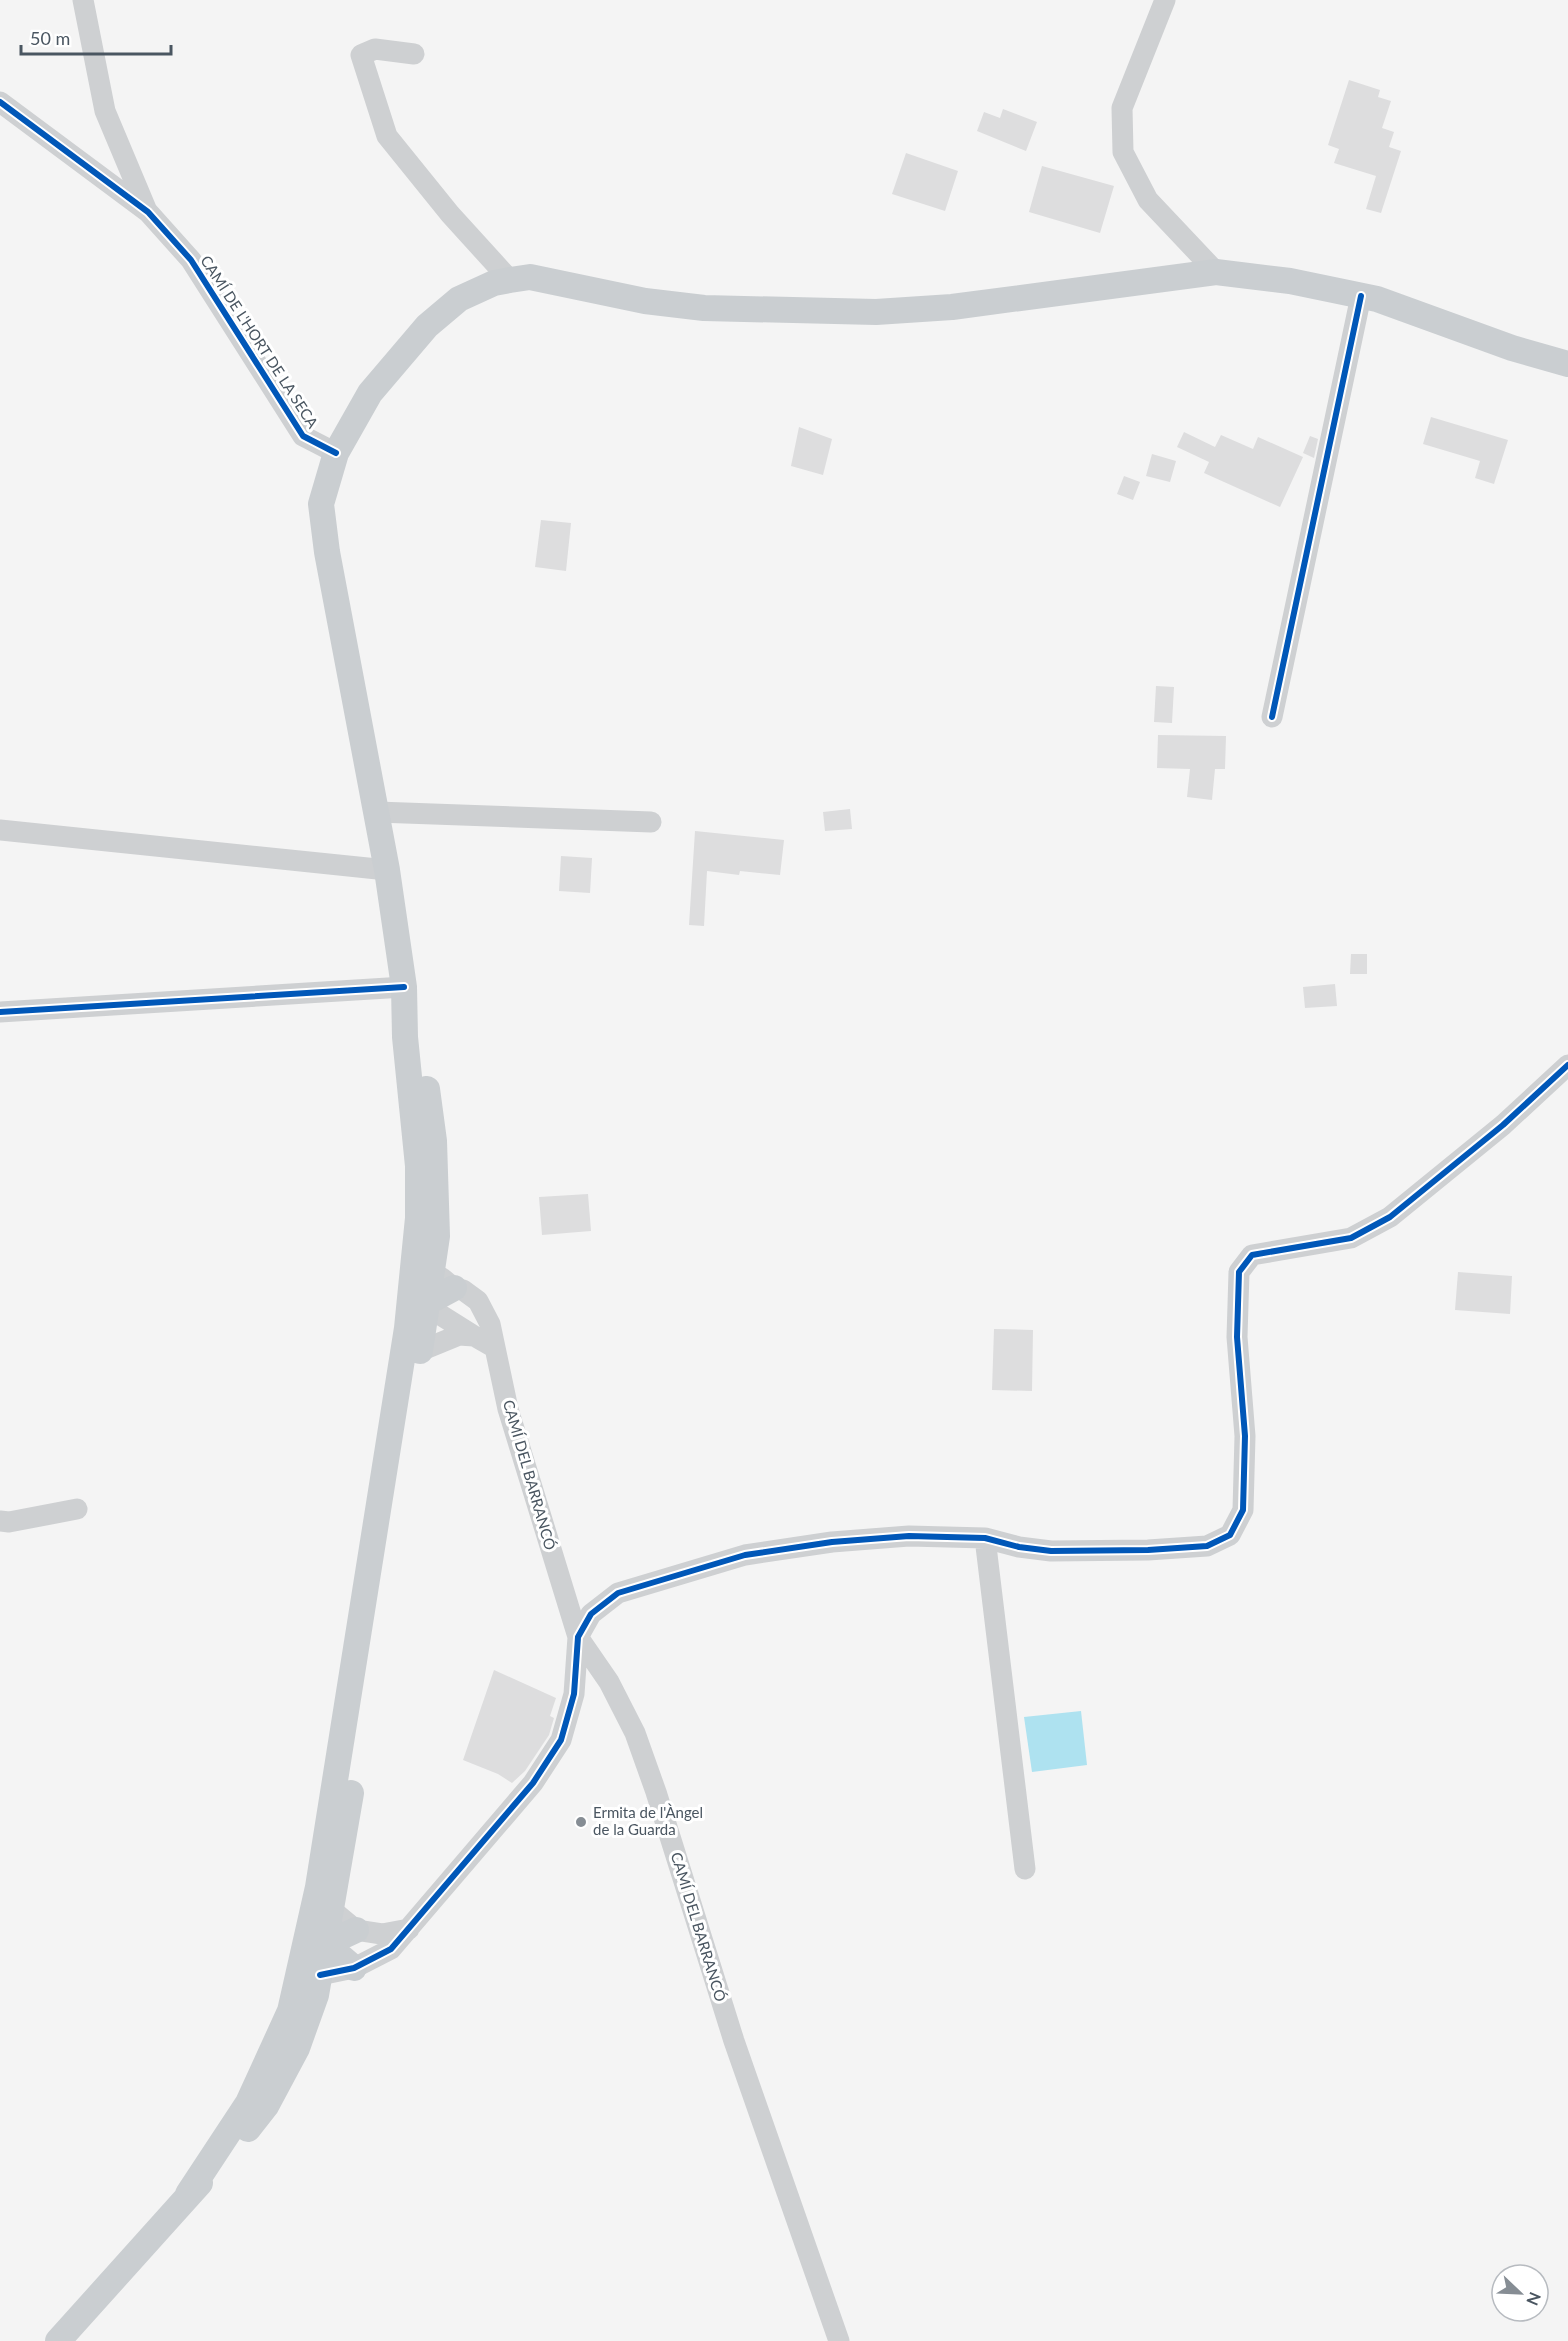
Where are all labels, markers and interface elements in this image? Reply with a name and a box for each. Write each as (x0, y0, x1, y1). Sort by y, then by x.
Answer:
scale bar (21, 18, 171, 56)
text: 50 m (30, 27, 70, 49)
street label: CAMÍ DE L'HORT DE LA SECA (197, 252, 323, 432)
street label: CAMÍ DEL BARRANCÓ (500, 1398, 560, 1552)
place label: Ermita de l'Àngel de la Guarda (593, 1803, 703, 1838)
marker: Ermita de l'Àngel de la Guarda (574, 1815, 588, 1829)
street label: CAMÍ DEL BARRANCÓ (668, 1850, 730, 2004)
north arrow (1490, 2263, 1550, 2323)
text: N (1523, 2290, 1545, 2308)

